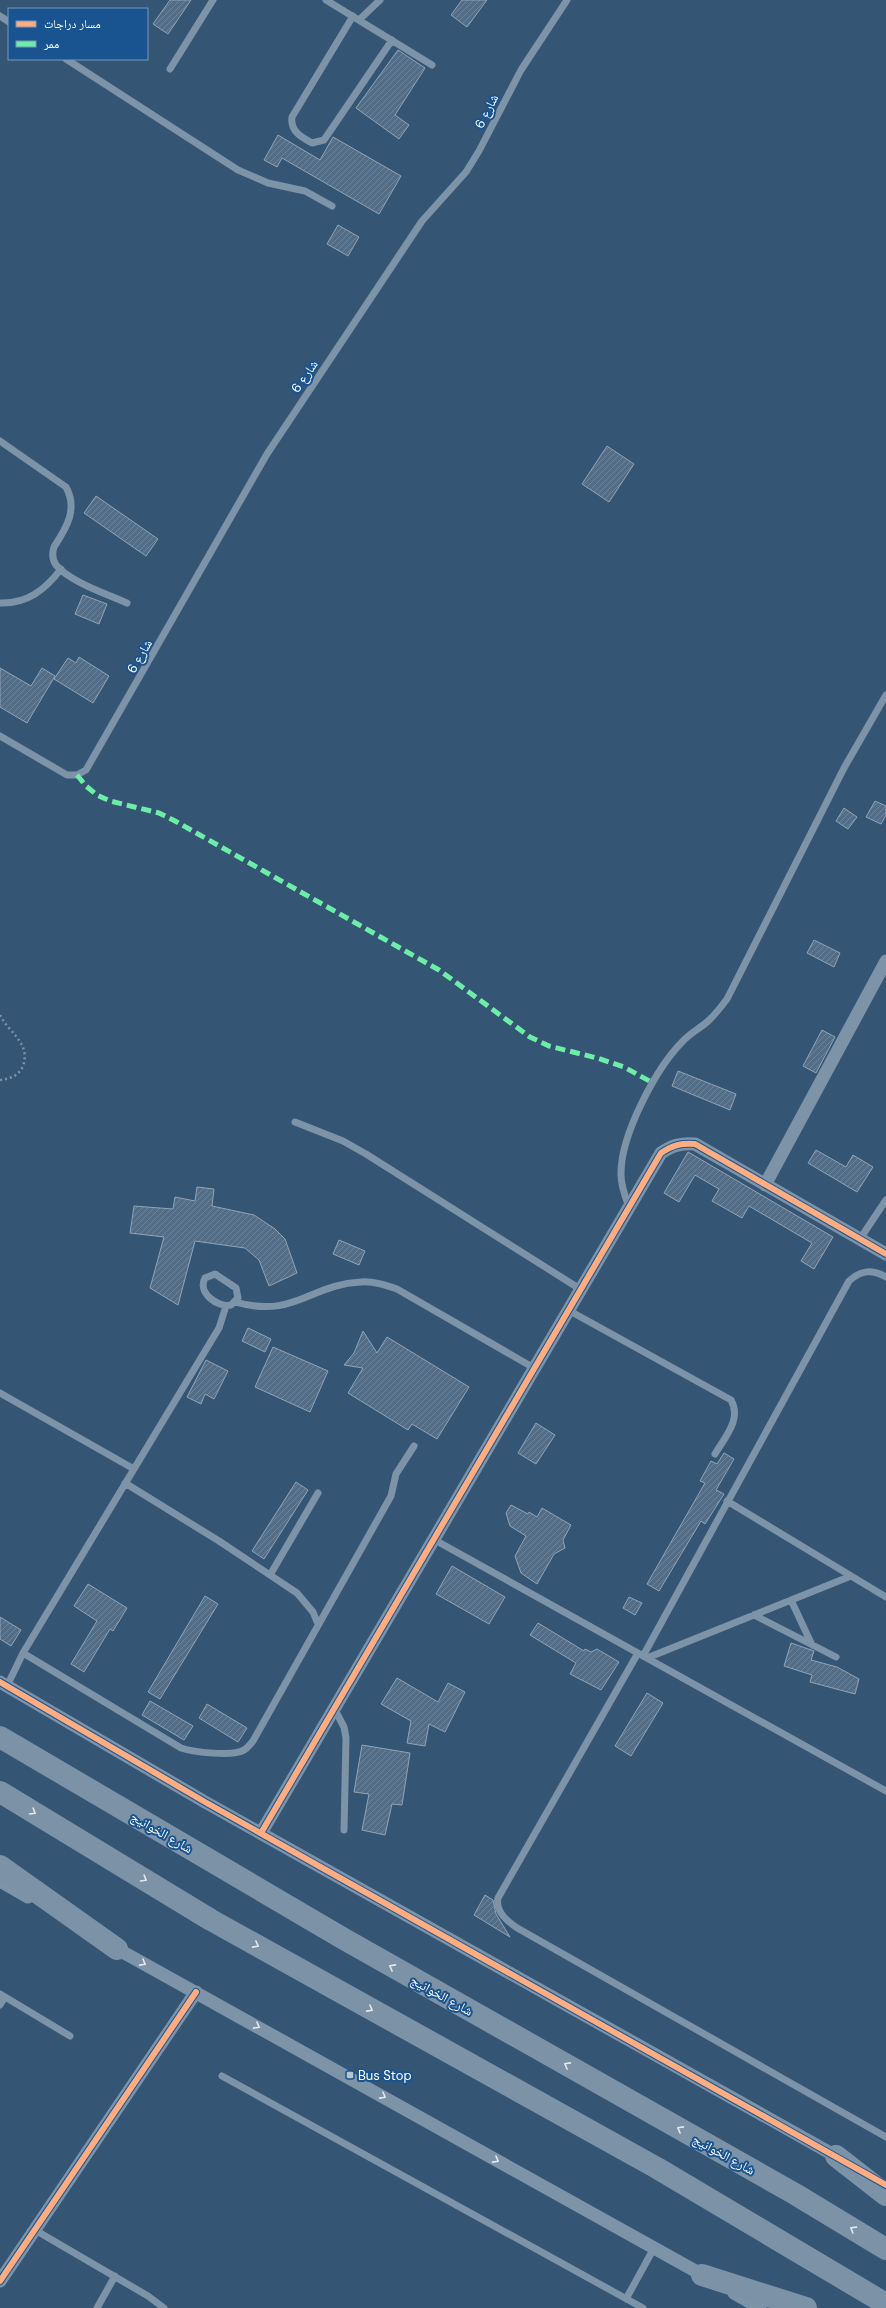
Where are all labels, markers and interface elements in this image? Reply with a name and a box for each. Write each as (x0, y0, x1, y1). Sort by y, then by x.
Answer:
legend (8, 8, 148, 60)
text: مسار دراجات (44, 16, 101, 32)
text: ممر (43, 36, 59, 52)
street label: شارع 6 (471, 91, 503, 132)
street label: شارع 6 (287, 357, 323, 397)
street label: شارع 6 (123, 636, 157, 677)
one-way arrow (29, 1807, 36, 1815)
street label: شارع الخوانيج (127, 1808, 196, 1858)
one-way arrow (140, 1875, 147, 1882)
one-way arrow (252, 1941, 260, 1948)
one-way arrow (139, 1959, 146, 1966)
one-way arrow (389, 1964, 396, 1971)
street label: شارع الخوانيج (407, 1971, 476, 2020)
one-way arrow (366, 2005, 373, 2012)
one-way arrow (253, 2021, 260, 2029)
one-way arrow (563, 2062, 571, 2069)
place label: Bus Stop (358, 2067, 412, 2084)
marker: Bus Stop (345, 2070, 355, 2080)
one-way arrow (378, 2092, 386, 2099)
one-way arrow (677, 2126, 684, 2133)
street label: شارع الخوانيج (689, 2130, 758, 2179)
one-way arrow (492, 2155, 499, 2162)
one-way arrow (850, 2226, 857, 2234)

